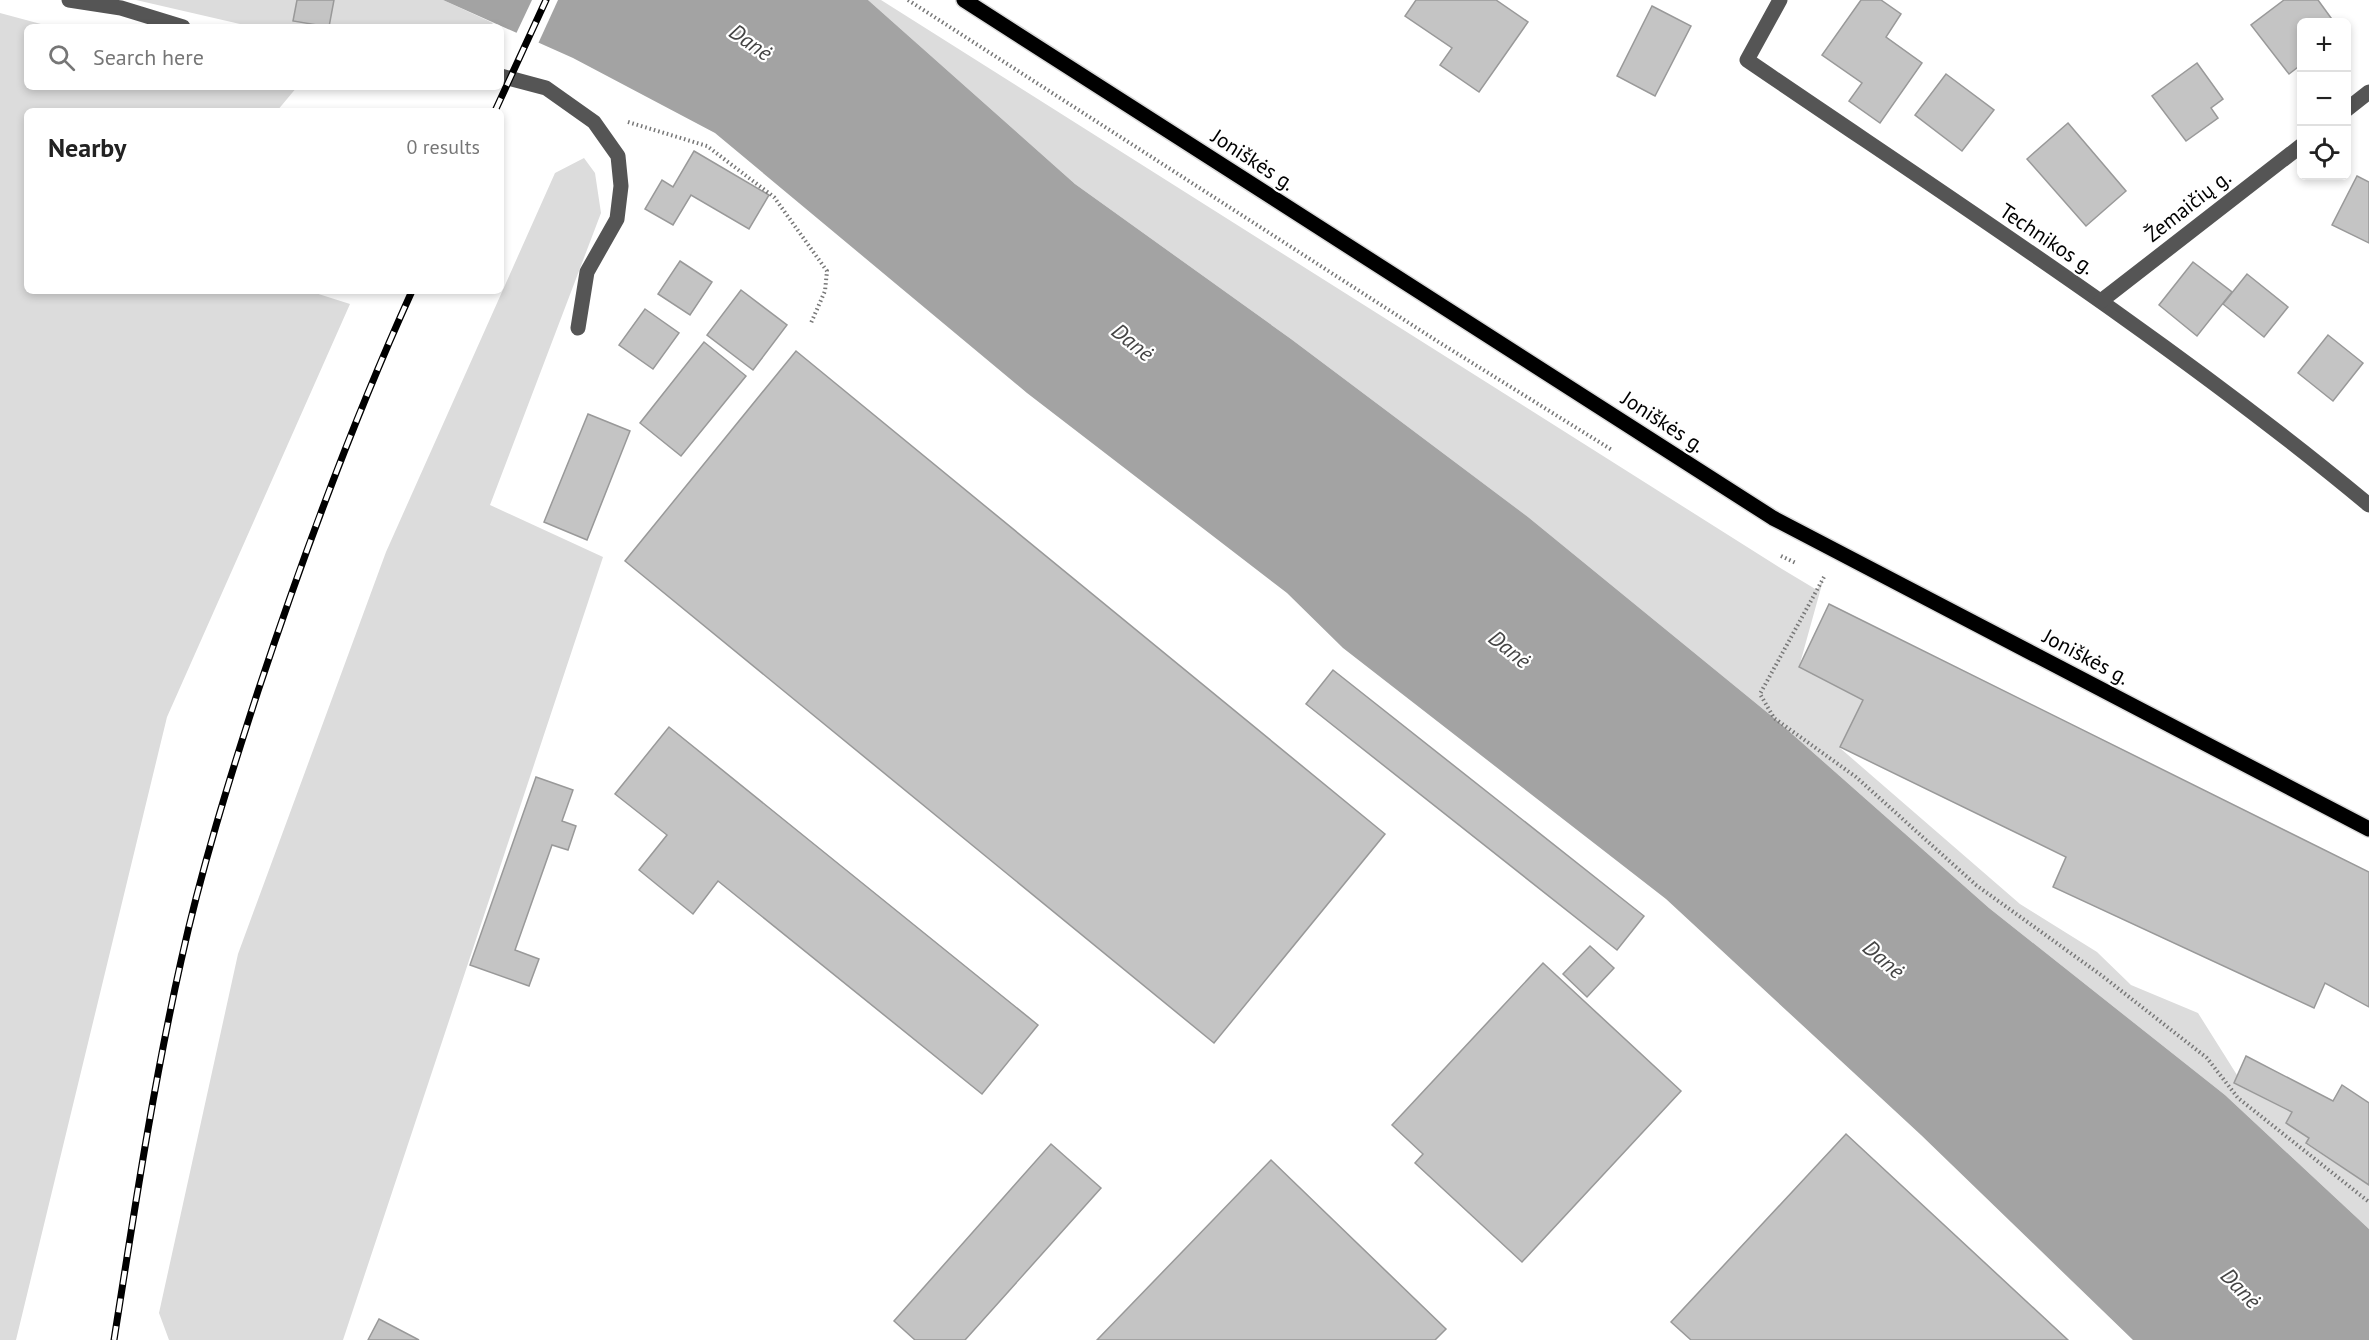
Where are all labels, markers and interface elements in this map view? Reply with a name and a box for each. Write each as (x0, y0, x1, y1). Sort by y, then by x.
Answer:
water label: Danė (724, 17, 779, 67)
map controls (2297, 18, 2351, 180)
button: + (2297, 18, 2351, 72)
search box (24, 24, 504, 90)
icon: search (45, 41, 78, 74)
text: Search here (93, 43, 204, 71)
button: − (2297, 72, 2351, 126)
street label: Joniškės g. (1206, 122, 1300, 197)
button: locate (2297, 126, 2351, 180)
text: Nearby (48, 131, 126, 164)
text: 0 results (407, 134, 480, 160)
street label: Žemaičių g. (2139, 164, 2236, 248)
street label: Technikos g. (1995, 197, 2100, 280)
water label: Danė (1106, 317, 1160, 368)
street label: Joniškės g. (1616, 384, 1710, 459)
street label: Joniškės g. (2038, 622, 2134, 691)
water label: Danė (1483, 624, 1537, 675)
water label: Danė (1857, 933, 1911, 985)
water label: Danė (2215, 1262, 2268, 1315)

